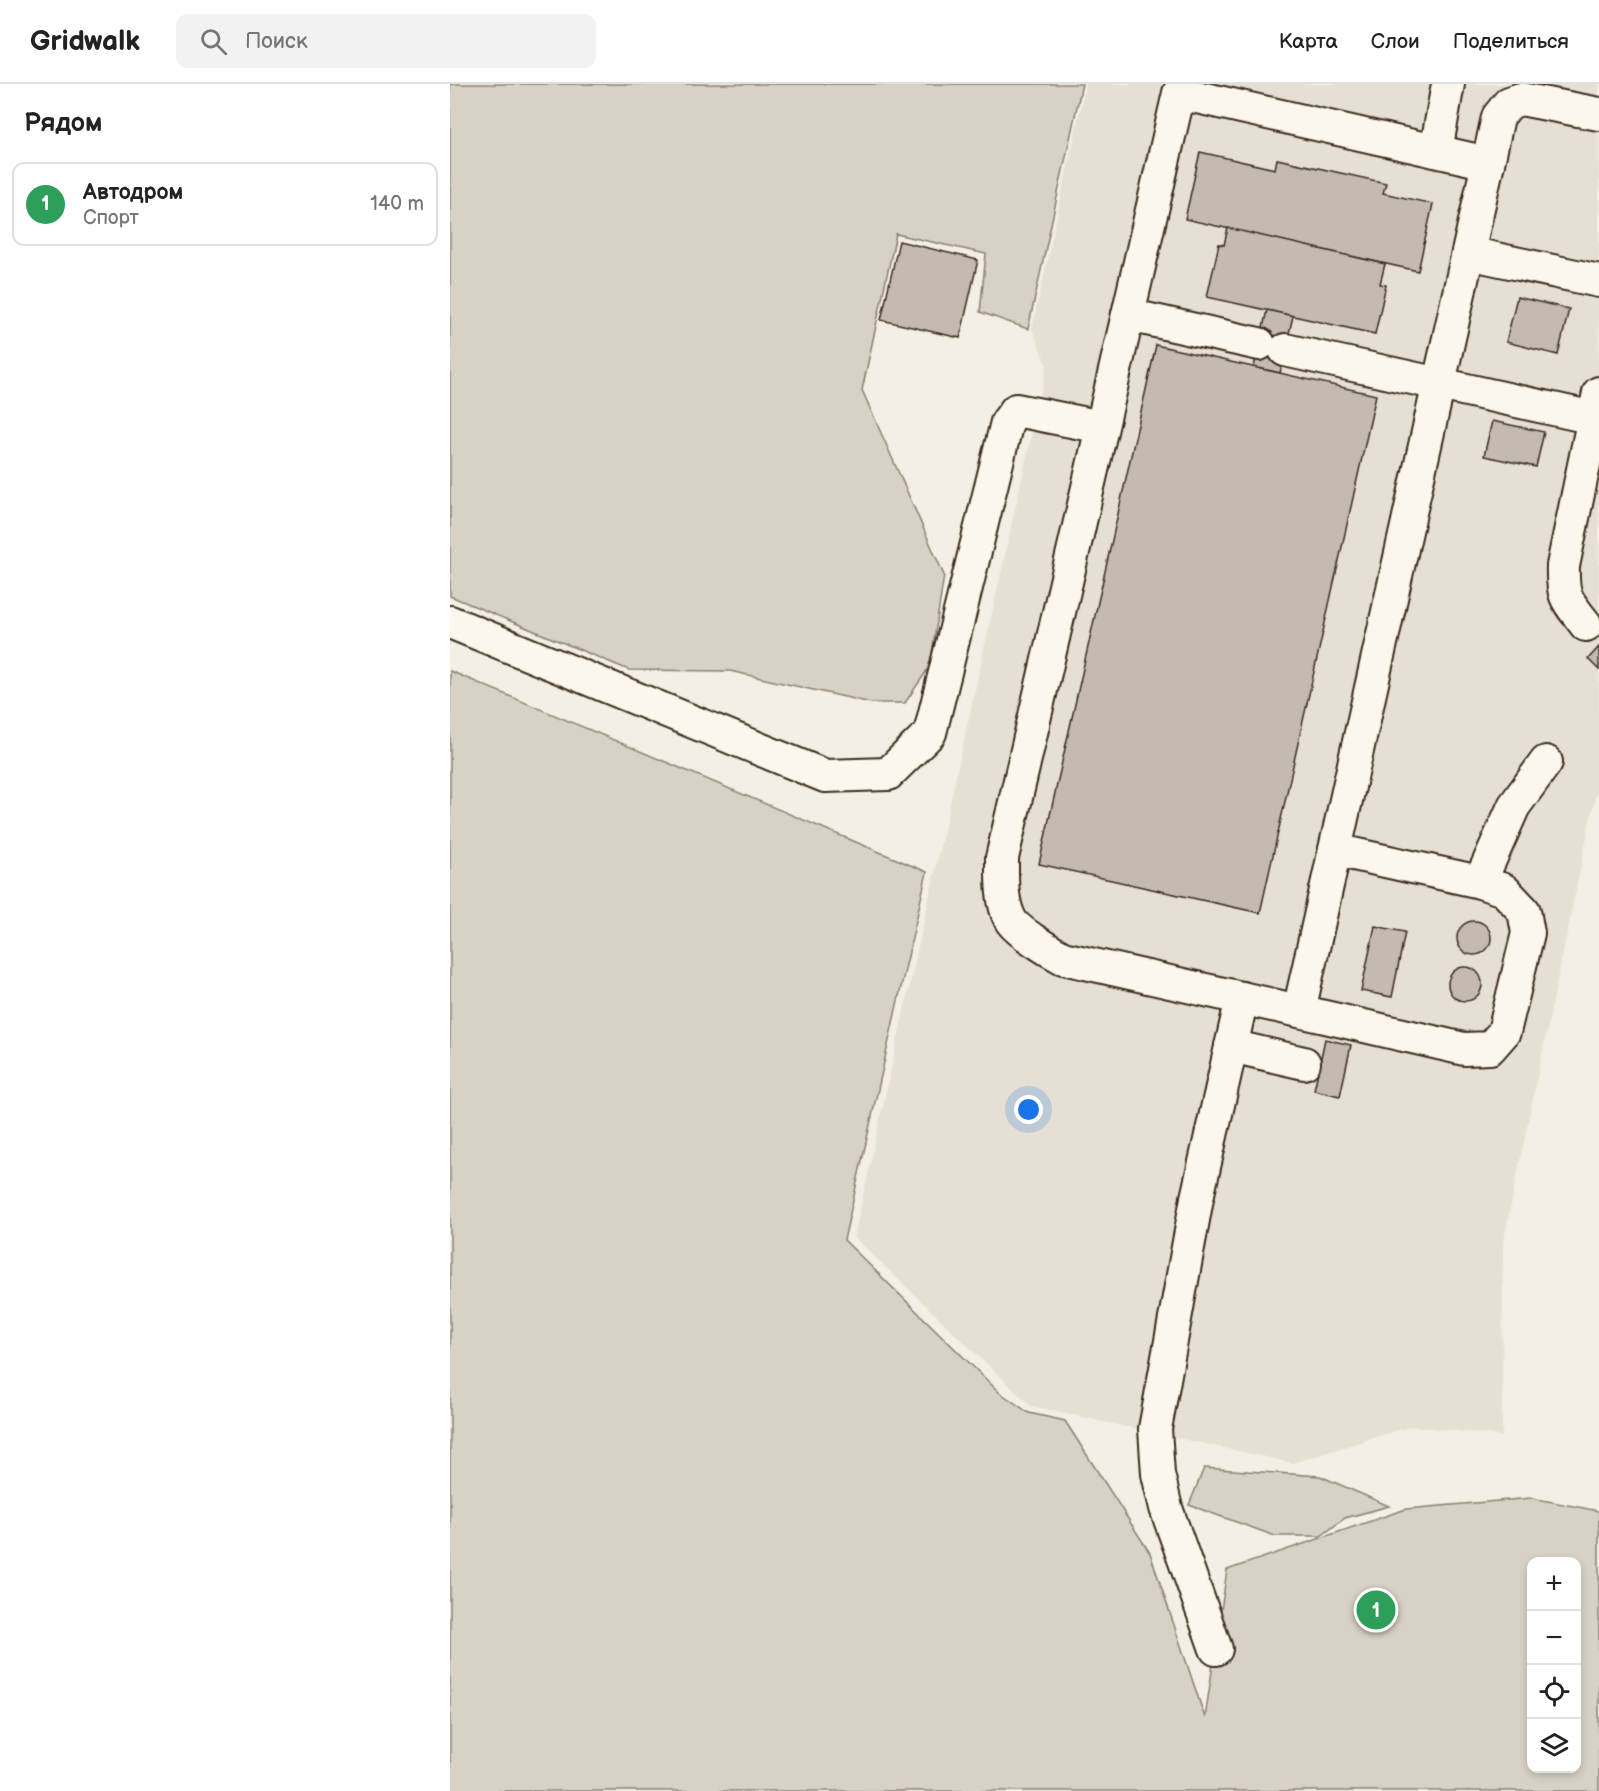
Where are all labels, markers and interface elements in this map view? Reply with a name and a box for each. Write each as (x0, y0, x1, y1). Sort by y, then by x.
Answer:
search box (176, 14, 596, 68)
text: Gridwalk (30, 25, 140, 58)
icon: search (197, 25, 230, 58)
text: Поиск (245, 28, 308, 55)
text: Карта (1279, 29, 1338, 54)
text: Слои (1371, 29, 1420, 54)
text: Поделиться (1453, 29, 1569, 54)
text: Рядом (24, 108, 102, 139)
text: Автодром (83, 179, 183, 206)
text: 1 (41, 192, 50, 216)
text: 140 m (370, 192, 424, 216)
text: Спорт (83, 206, 139, 230)
your location (1014, 1095, 1043, 1124)
map controls (1527, 1557, 1581, 1773)
button: + (1527, 1557, 1581, 1611)
pin: 1 (1356, 1588, 1396, 1633)
button: − (1527, 1611, 1581, 1665)
button: locate (1527, 1665, 1581, 1719)
button: layers (1527, 1719, 1581, 1773)

